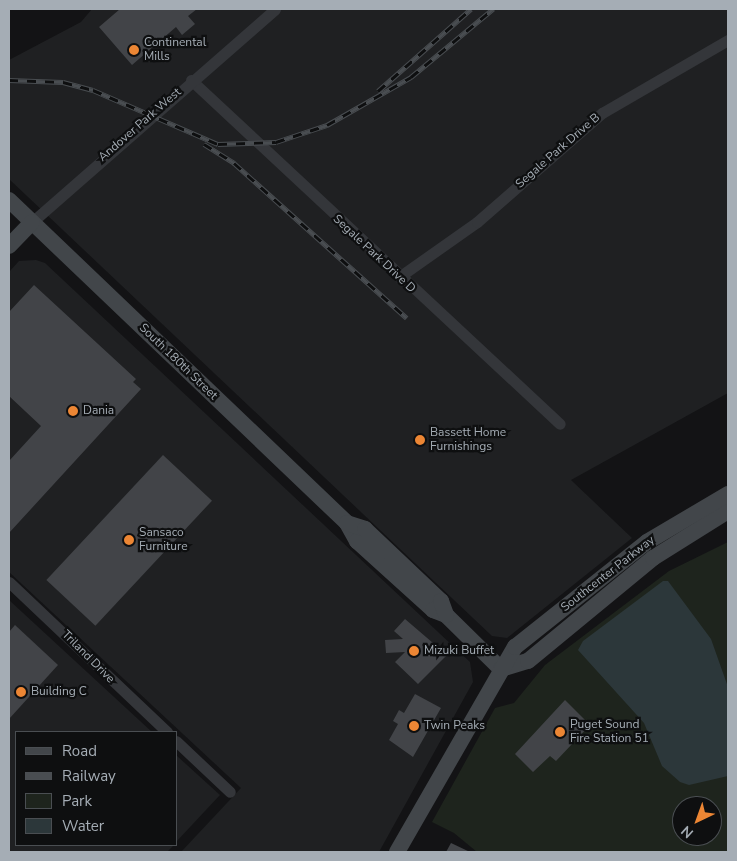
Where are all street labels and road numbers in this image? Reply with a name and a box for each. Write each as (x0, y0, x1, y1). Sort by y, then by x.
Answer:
street label: Andover Park West (96, 85, 184, 165)
street label: Segale Park Drive B (513, 111, 603, 191)
street label: Segale Park Drive D (330, 212, 418, 296)
street label: South 180th Street (136, 321, 220, 403)
street label: Southcenter Parkway (558, 533, 658, 615)
street label: Triland Drive (59, 628, 117, 686)

